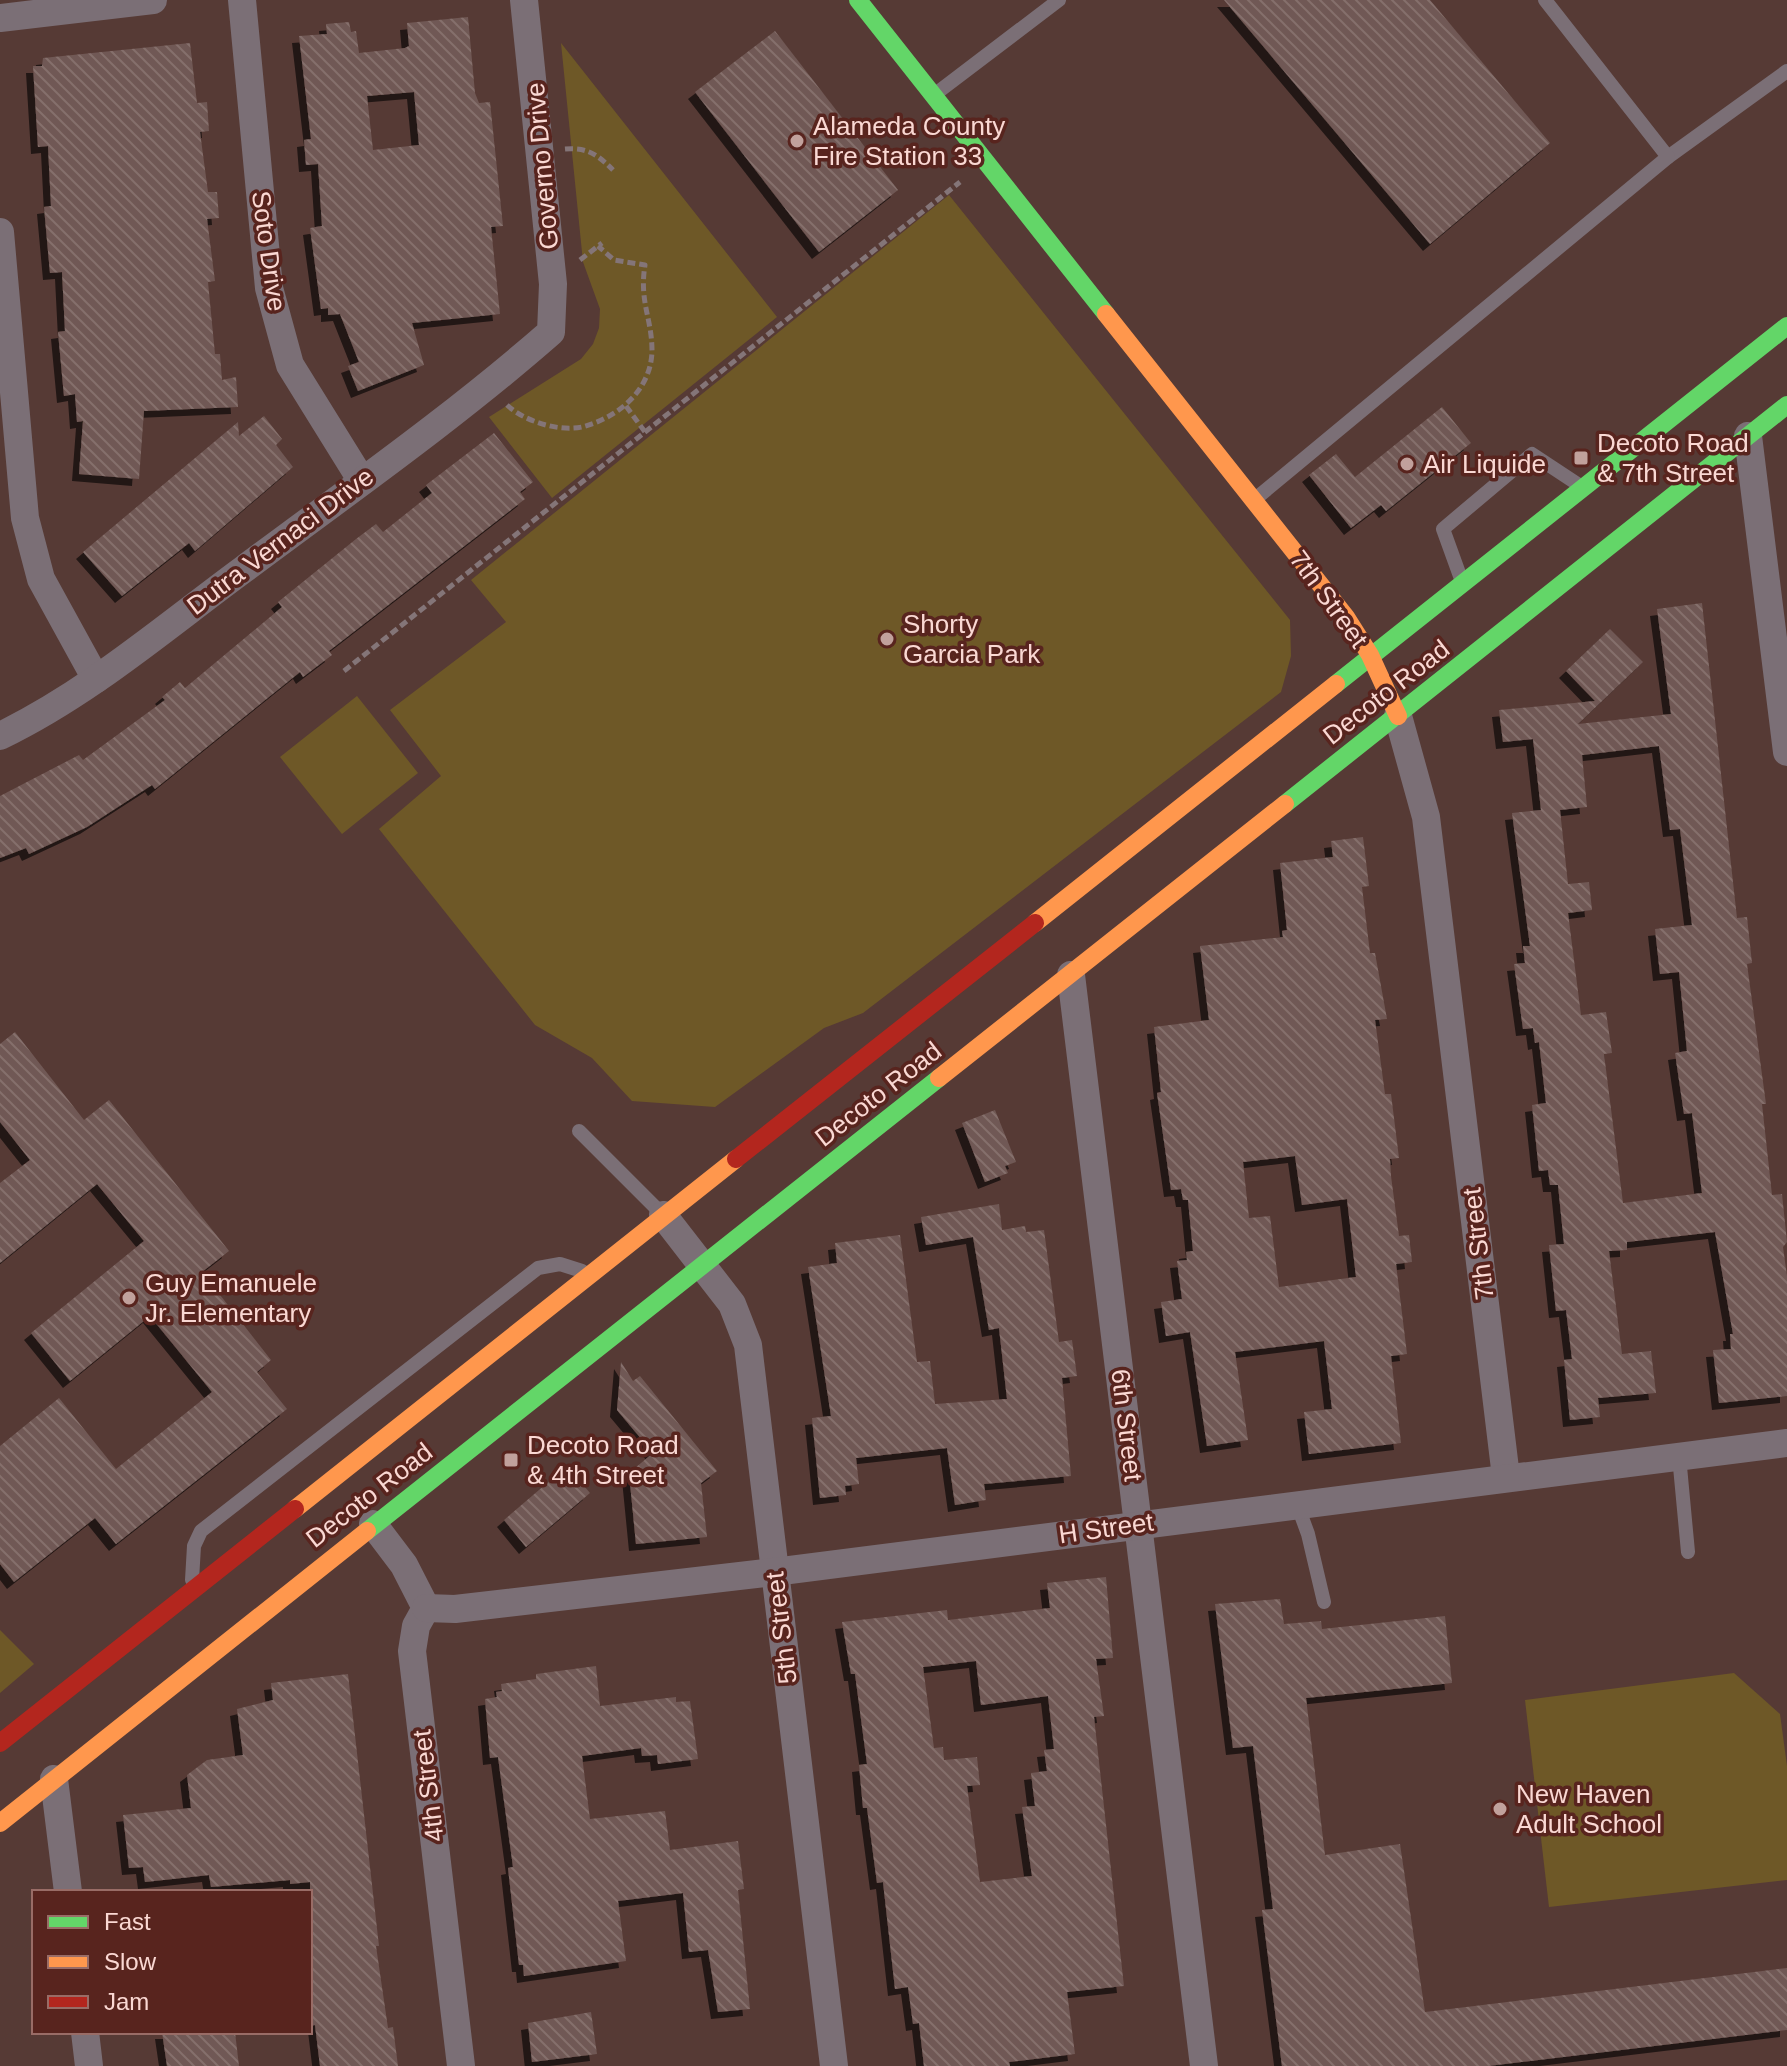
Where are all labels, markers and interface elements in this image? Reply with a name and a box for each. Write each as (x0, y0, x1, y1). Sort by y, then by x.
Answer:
street label: Governo Drive (520, 81, 564, 251)
place label: Alameda County Fire Station 33 (813, 111, 1005, 171)
marker: Alameda County Fire Station 33 (788, 132, 806, 150)
street label: Soto Drive (246, 189, 292, 313)
place label: Decoto Road & 7th Street (1597, 428, 1749, 488)
place label: Air Liquide (1423, 449, 1546, 479)
marker: Decoto Road & 7th Street (1572, 449, 1590, 467)
marker: Air Liquide (1398, 455, 1416, 473)
street label: Dutra Vernaci Drive (181, 461, 379, 621)
street label: 7th Street (1284, 545, 1375, 654)
place label: Shorty Garcia Park (903, 609, 1041, 669)
marker: Shorty Garcia Park (878, 630, 896, 648)
street label: Decoto Road (1317, 633, 1455, 751)
street label: Decoto Road (809, 1035, 947, 1153)
street label: 7th Street (1456, 1185, 1500, 1302)
place label: Guy Emanuele Jr. Elementary (145, 1268, 317, 1328)
marker: Guy Emanuele Jr. Elementary (120, 1289, 138, 1307)
street label: 6th Street (1105, 1367, 1149, 1484)
place label: Decoto Road & 4th Street (527, 1430, 679, 1490)
street label: Decoto Road (300, 1436, 438, 1554)
marker: Decoto Road & 4th Street (502, 1451, 520, 1469)
street label: H Street (1057, 1506, 1156, 1549)
street label: 5th Street (759, 1569, 803, 1686)
street label: 4th Street (406, 1727, 450, 1844)
place label: New Haven Adult School (1516, 1779, 1662, 1839)
marker: New Haven Adult School (1491, 1800, 1509, 1818)
legend (32, 1890, 312, 2034)
text: Fast (104, 1908, 151, 1935)
text: Slow (104, 1948, 157, 1975)
text: Jam (104, 1988, 149, 2015)

